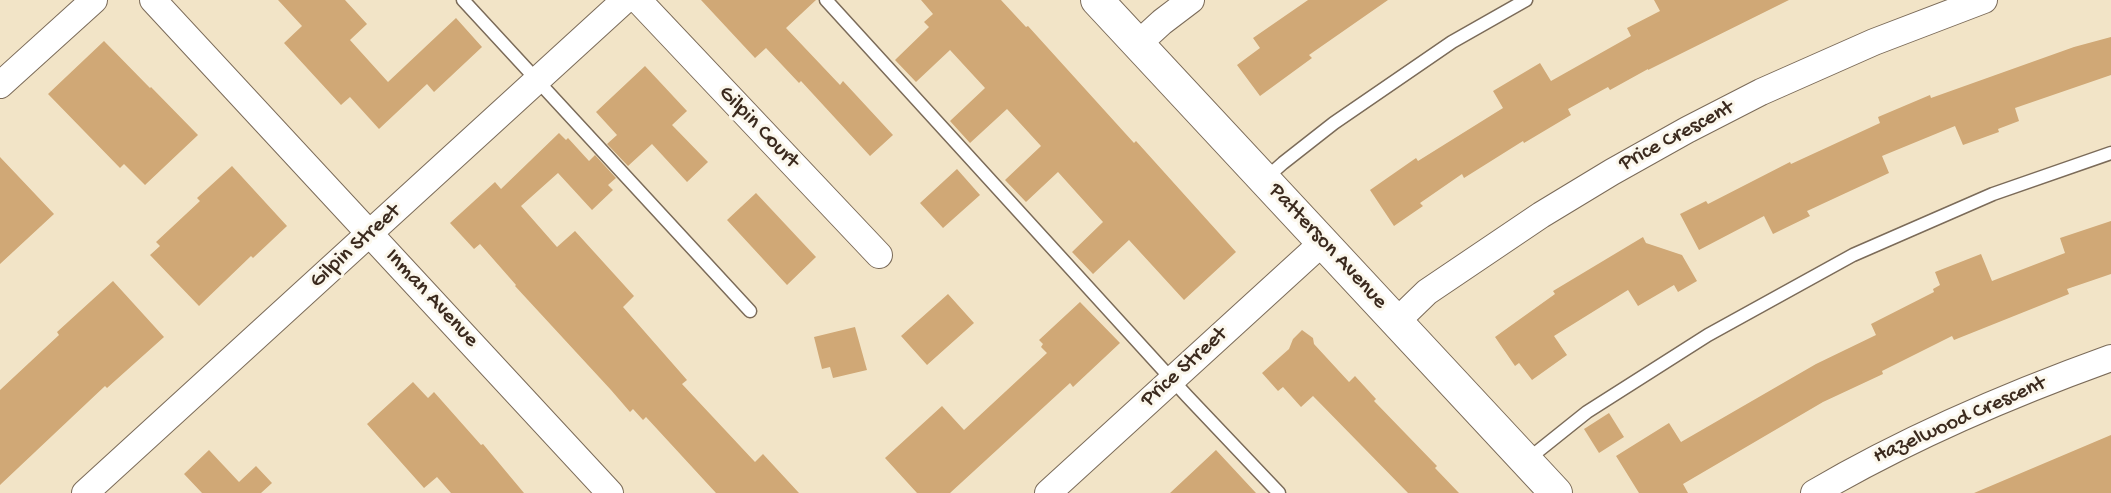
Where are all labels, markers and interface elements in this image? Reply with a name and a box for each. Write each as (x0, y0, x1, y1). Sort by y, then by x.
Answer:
street label: Gilpin Court (712, 81, 804, 175)
street label: Price Crescent (1615, 96, 1739, 178)
street label: Patterson Avenue (1262, 178, 1392, 316)
street label: Gilpin Street (305, 199, 407, 295)
street label: Inman Avenue (379, 244, 483, 354)
street label: Price Street (1136, 322, 1234, 414)
street label: Hazelwood Crescent (1870, 371, 2050, 471)

